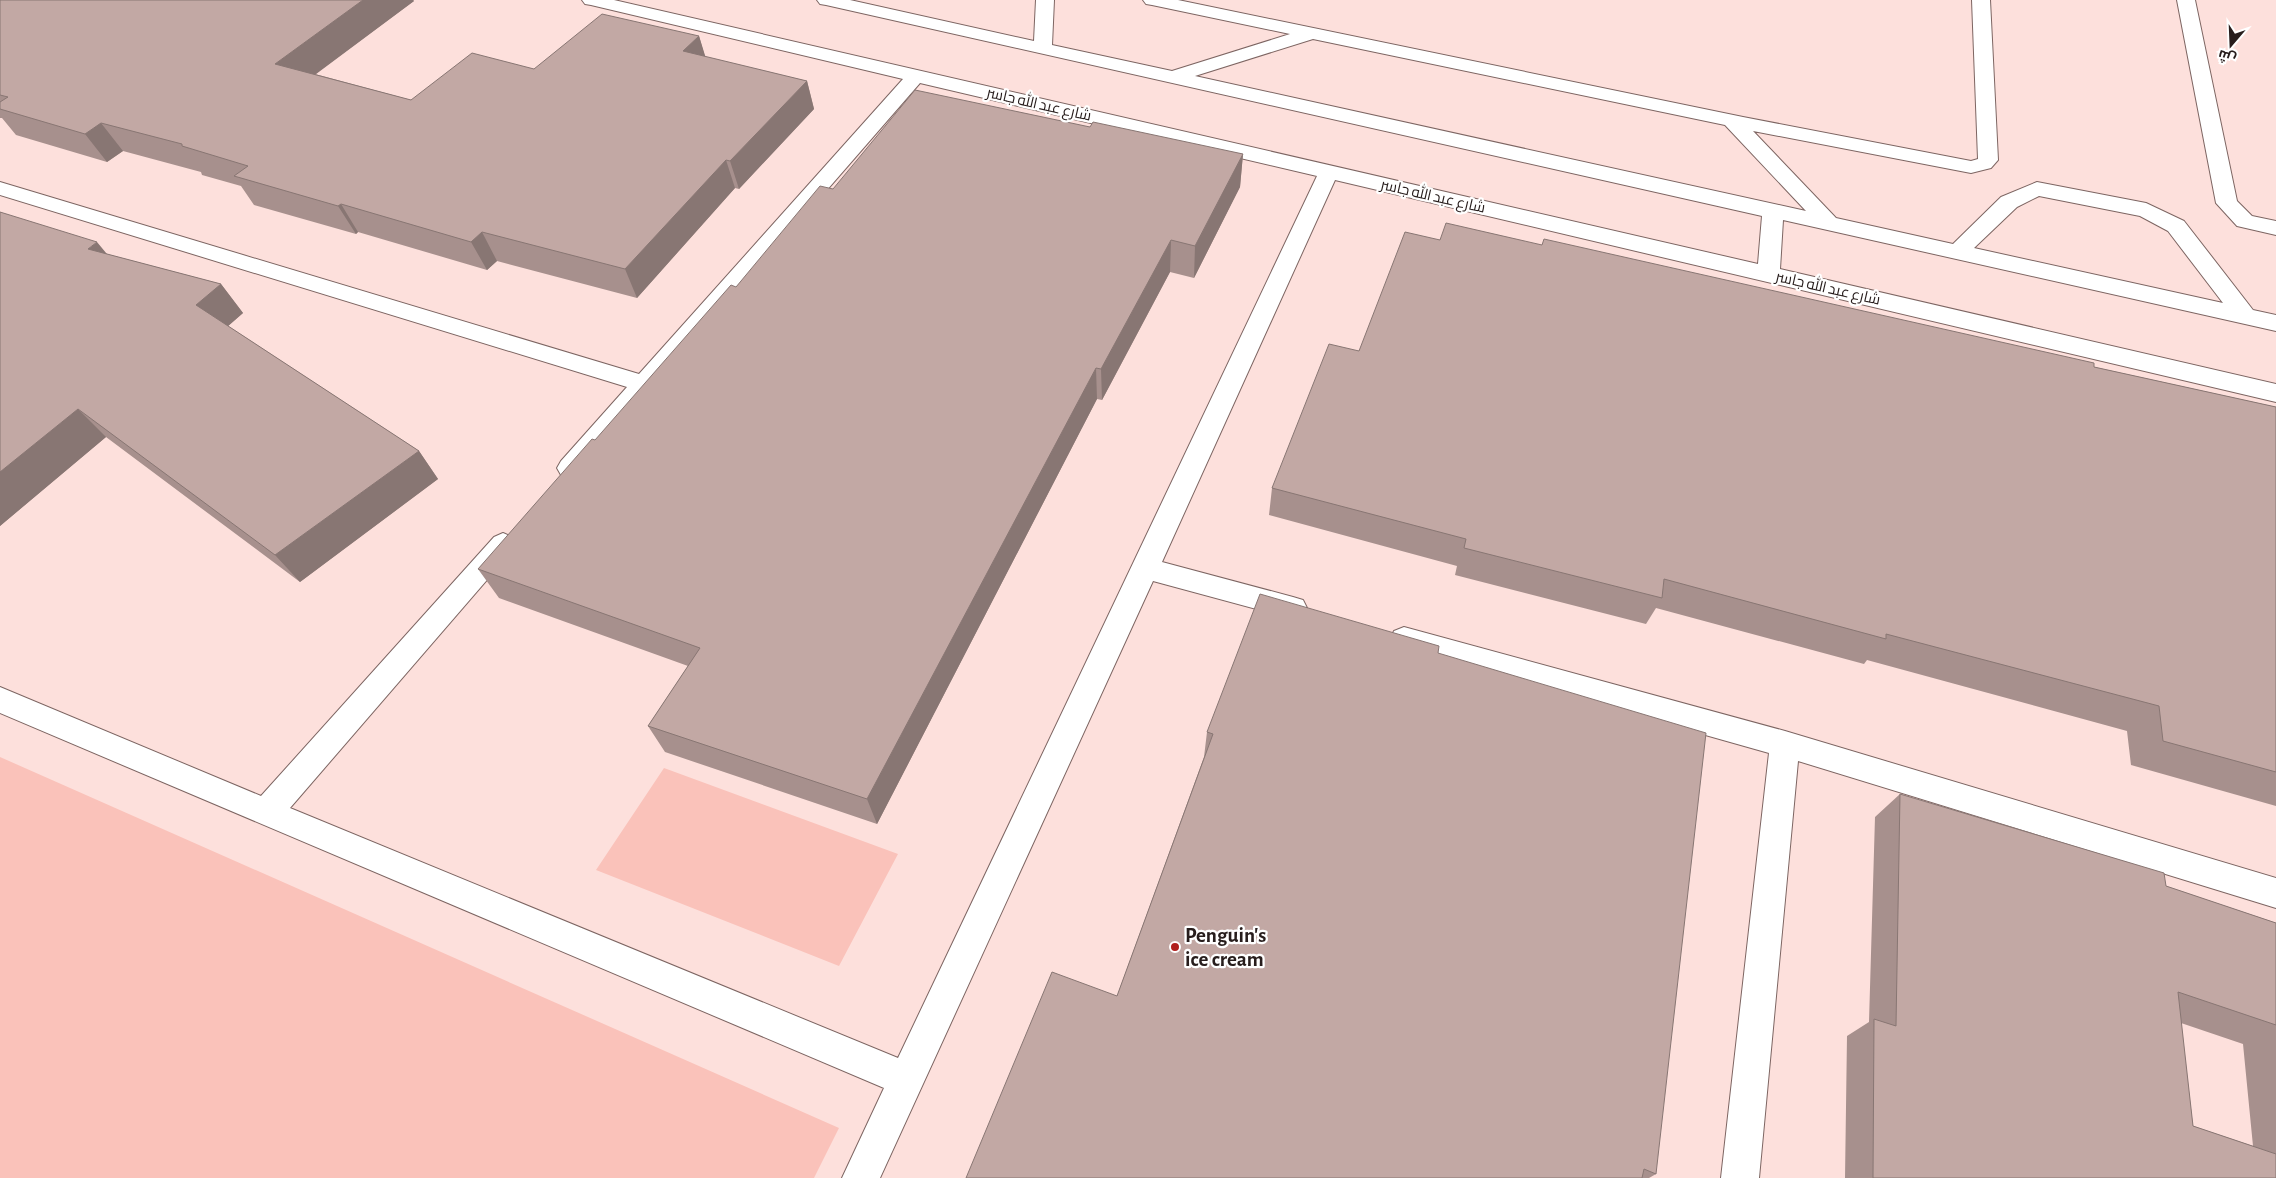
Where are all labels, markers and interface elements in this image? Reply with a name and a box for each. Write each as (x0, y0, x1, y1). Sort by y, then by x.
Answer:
north arrow (2206, 20, 2256, 70)
text: ش (2216, 46, 2238, 68)
street label: شارع عبد الله جاسر (983, 82, 1093, 127)
street label: شارع عبد الله جاسر (1377, 174, 1487, 219)
street label: شارع عبد الله جاسر (1772, 266, 1882, 311)
place label: Penguin's ice cream (1185, 925, 1266, 970)
marker: Penguin's ice cream (1169, 941, 1181, 953)

